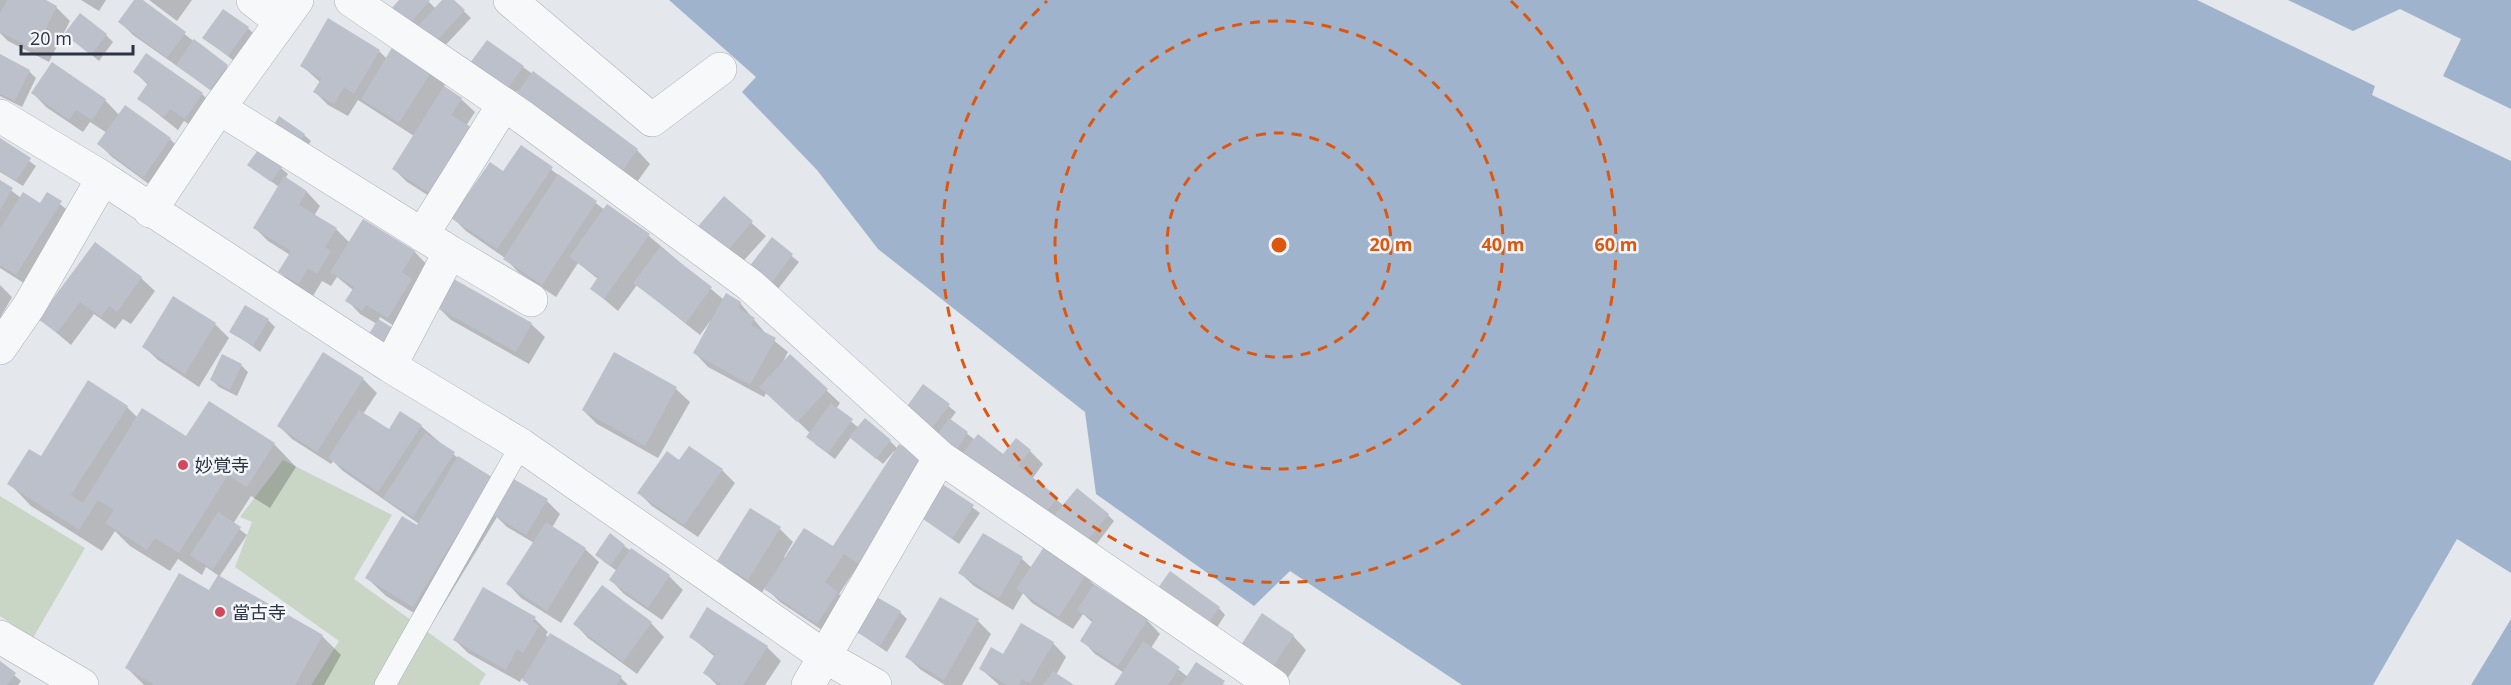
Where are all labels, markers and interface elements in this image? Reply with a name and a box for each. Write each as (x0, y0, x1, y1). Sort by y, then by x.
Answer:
scale bar (21, 18, 134, 56)
text: 20 m (30, 26, 72, 50)
text: 20 m (1370, 232, 1412, 256)
text: 40 m (1482, 232, 1524, 256)
text: 60 m (1595, 232, 1637, 256)
centre of rings (1269, 235, 1289, 255)
place label: 妙覚寺 (195, 453, 249, 477)
marker: 妙覚寺 (176, 458, 190, 472)
place label: 當古寺 (232, 600, 286, 624)
marker: 當古寺 (213, 605, 227, 619)

